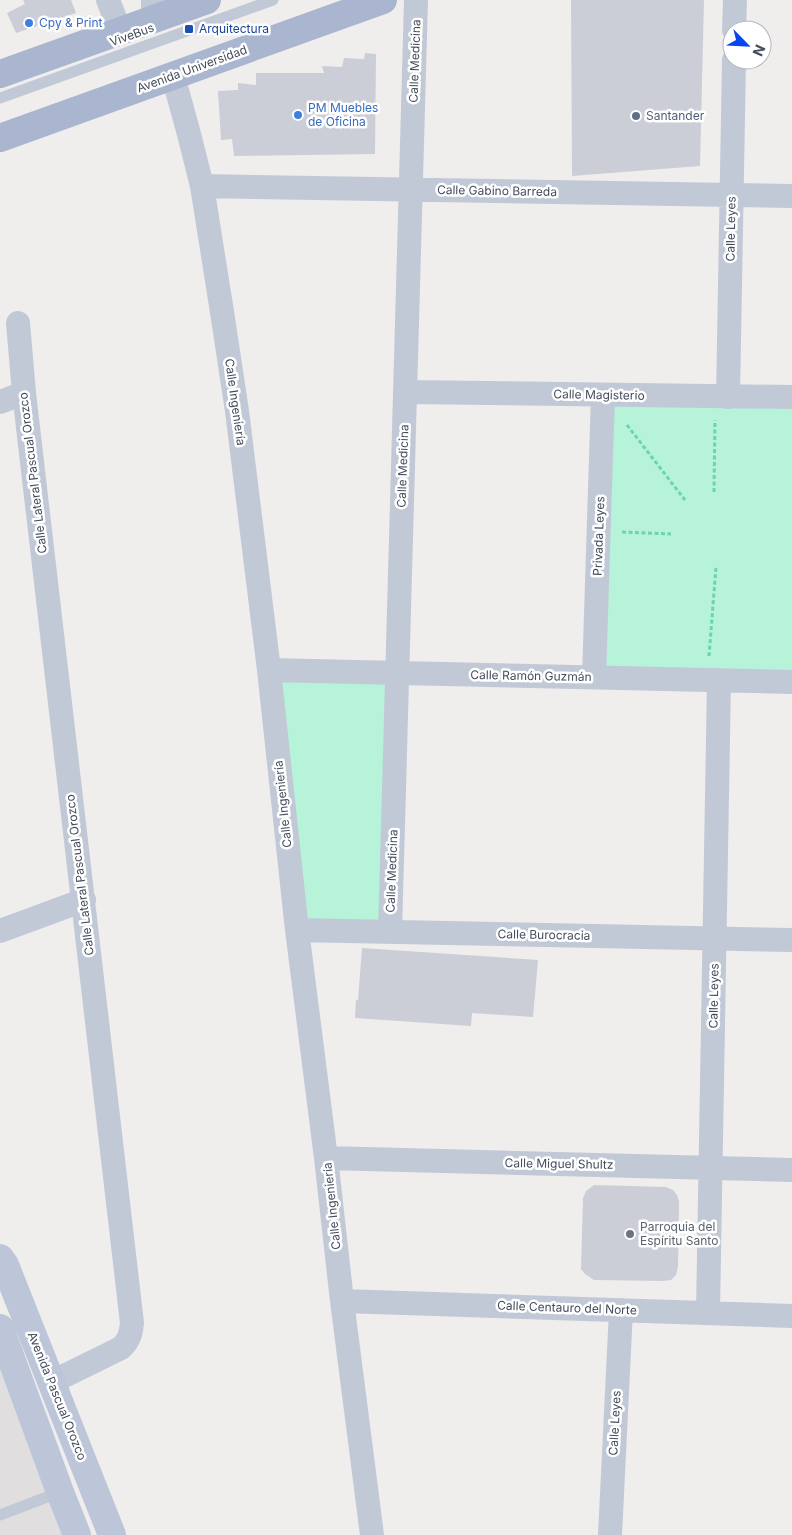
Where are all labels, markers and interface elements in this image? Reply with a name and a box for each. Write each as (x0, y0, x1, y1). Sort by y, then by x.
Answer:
place label: Cpy & Print (39, 15, 102, 30)
marker: Cpy & Print (23, 17, 35, 29)
street label: Calle Medicina (406, 19, 423, 103)
street label: ViveBus (108, 20, 156, 49)
north arrow (722, 20, 772, 70)
place label: Arquitectura (199, 21, 269, 36)
marker: Arquitectura (183, 23, 195, 35)
street label: Avenida Universidad (135, 42, 249, 95)
text: N (749, 42, 769, 59)
place label: PM Muebles de Oficina (308, 100, 378, 129)
place label: Santander (646, 108, 705, 123)
marker: PM Muebles de Oficina (292, 109, 304, 121)
marker: Santander (630, 110, 642, 122)
street label: Calle Gabino Barreda (437, 182, 557, 199)
street label: Calle Leyes (722, 196, 739, 262)
street label: Calle Ingeniería (222, 357, 249, 446)
street label: Calle Magisterio (553, 386, 645, 403)
street label: Calle Lateral Pascual Orozco (15, 392, 50, 555)
street label: Calle Medicina (394, 424, 411, 508)
street label: Privada Leyes (590, 496, 607, 576)
street label: Calle Ramón Guzmán (470, 667, 592, 684)
street label: Calle Ingeniería (270, 760, 295, 848)
street label: Calle Lateral Pascual Orozco (62, 794, 97, 957)
street label: Calle Medicina (383, 829, 400, 913)
street label: Calle Burocracia (498, 926, 591, 943)
street label: Calle Leyes (705, 963, 722, 1029)
street label: Calle Miguel Shultz (505, 1155, 613, 1172)
street label: Calle Ingeniería (319, 1162, 344, 1250)
place label: Parroquia del Espíritu Santo (640, 1219, 718, 1248)
marker: Parroquia del Espíritu Santo (624, 1228, 636, 1240)
street label: Calle Centauro del Norte (497, 1298, 637, 1317)
street label: Avenida Pascual Orozco (25, 1329, 90, 1462)
street label: Calle Leyes (605, 1390, 624, 1456)

